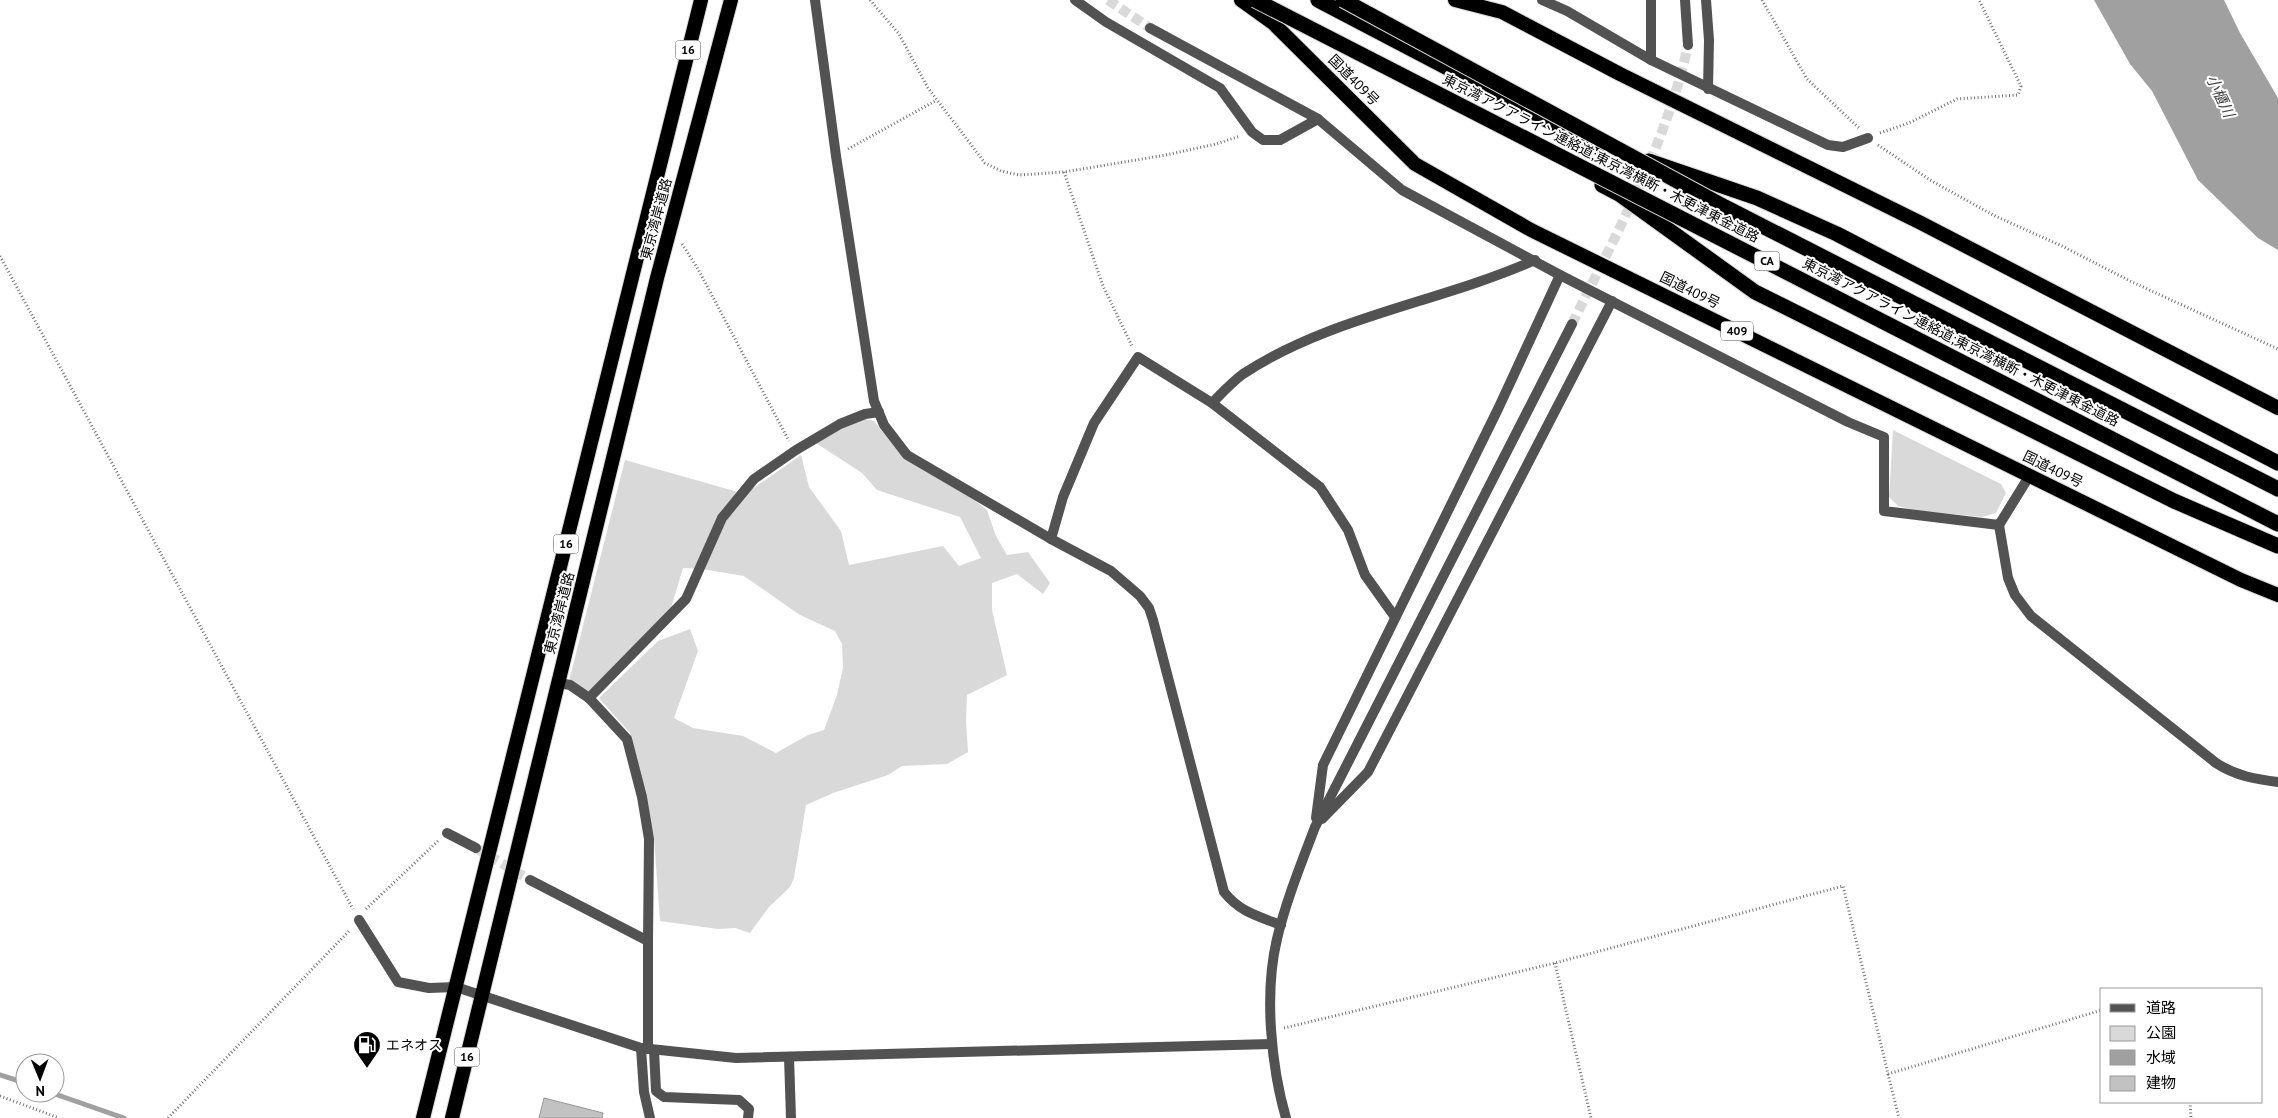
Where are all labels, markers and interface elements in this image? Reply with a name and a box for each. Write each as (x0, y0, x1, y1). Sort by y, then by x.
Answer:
road number: 16 (676, 40, 700, 60)
street label: 国道409号 (1325, 51, 1383, 109)
street label: 東京湾アクアライン連絡道;東京湾横断・木更津東金道路 (1440, 70, 1762, 246)
water label: 小櫃川 (2202, 71, 2239, 122)
street label: 東京湾岸道路 (636, 176, 676, 262)
road number: CA (1754, 252, 1780, 270)
street label: 東京湾アクアライン連絡道;東京湾横断・木更津東金道路 (1800, 254, 2122, 430)
street label: 国道409号 (1657, 268, 1723, 312)
road number: 409 (1721, 322, 1753, 341)
street label: 国道409号 (2020, 447, 2086, 491)
road number: 16 (554, 534, 578, 554)
street label: 東京湾岸道路 (540, 570, 578, 656)
legend (2100, 988, 2263, 1103)
text: 道路 (2146, 998, 2176, 1017)
text: 公園 (2146, 1023, 2176, 1042)
fuel station icon: エネオス (352, 1030, 382, 1069)
place label: エネオス (386, 1036, 442, 1054)
road number: 16 (454, 1048, 480, 1066)
text: 水域 (2146, 1048, 2176, 1067)
north arrow (15, 1053, 65, 1103)
text: 建物 (2146, 1073, 2176, 1092)
text: N (35, 1082, 45, 1100)

